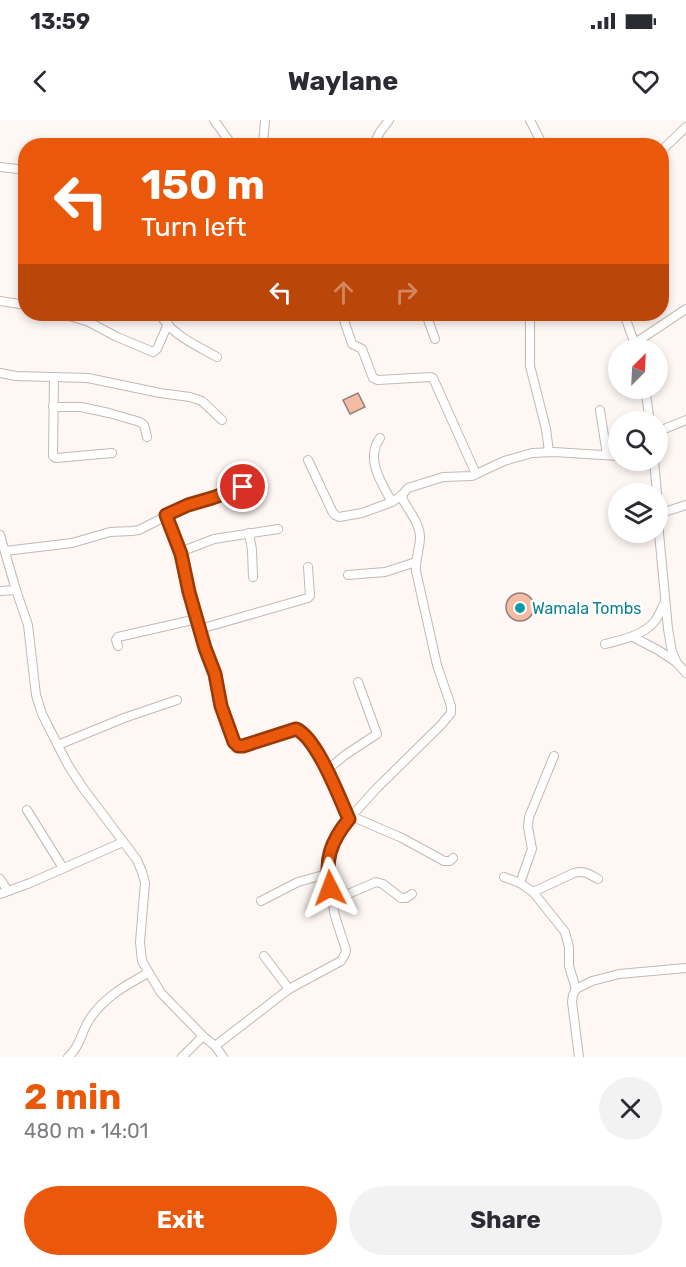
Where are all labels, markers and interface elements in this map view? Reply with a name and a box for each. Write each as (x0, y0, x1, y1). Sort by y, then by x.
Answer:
text: 13:59 (30, 8, 90, 35)
icon: back (24, 65, 57, 98)
text: Waylane (288, 65, 398, 97)
icon: heart (629, 65, 662, 98)
text: 150 m (141, 160, 265, 210)
icon: left (42, 162, 120, 240)
text: Turn left (141, 211, 246, 243)
icon: left (264, 276, 297, 309)
icon: ahead (327, 276, 360, 309)
icon: right (390, 276, 423, 309)
north arrow (608, 339, 668, 399)
map controls (608, 339, 668, 543)
button: search (608, 411, 668, 471)
pin (217, 461, 268, 512)
icon: arrive (226, 470, 259, 503)
button: layers (608, 483, 668, 543)
place label: Wamala Tombs (532, 599, 641, 618)
marker: Wamala Tombs (513, 601, 527, 615)
position arrow (298, 856, 362, 920)
text: 2 min (24, 1075, 122, 1118)
button: close (599, 1077, 662, 1140)
text: 480 m · 14:01 (24, 1119, 148, 1143)
button: Exit (24, 1186, 337, 1255)
button: Share (349, 1186, 662, 1255)

